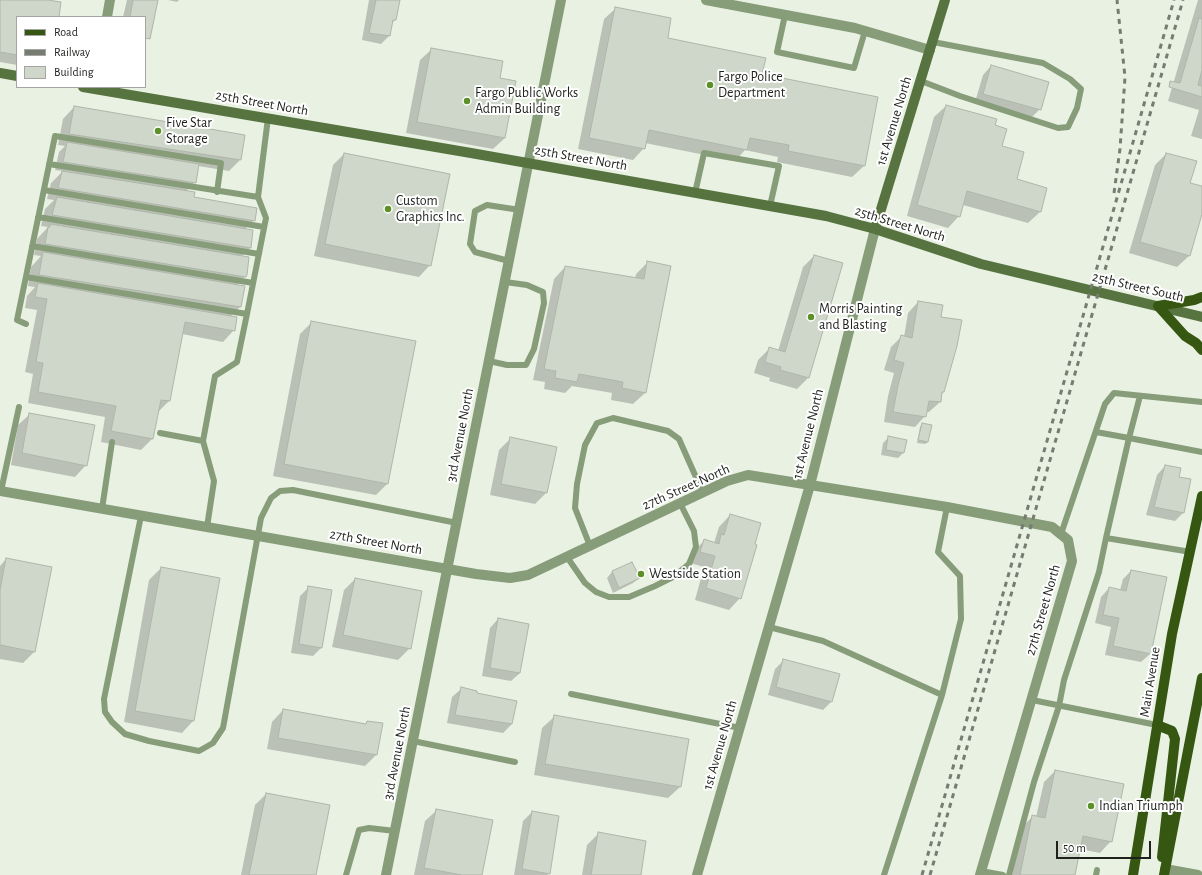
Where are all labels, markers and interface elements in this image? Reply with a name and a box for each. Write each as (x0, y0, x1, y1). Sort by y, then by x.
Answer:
legend (16, 16, 146, 88)
text: Road (54, 26, 78, 38)
text: Railway (54, 46, 90, 58)
text: Building (54, 66, 94, 78)
place label: Fargo Police Department (718, 69, 785, 102)
street label: 1st Avenue North (872, 74, 916, 168)
marker: Fargo Police Department (705, 80, 715, 90)
place label: Fargo Public Works Admin Building (475, 85, 578, 118)
street label: 25th Street North (214, 87, 310, 119)
marker: Fargo Public Works Admin Building (462, 96, 472, 106)
place label: Five Star Storage (166, 115, 212, 148)
marker: Five Star Storage (153, 126, 163, 136)
street label: 25th Street North (533, 142, 629, 174)
place label: Custom Graphics Inc. (396, 193, 465, 226)
street label: 25th Street North (853, 202, 947, 246)
marker: Custom Graphics Inc. (383, 204, 393, 214)
street label: 25th Street South (1090, 268, 1186, 306)
place label: Morris Painting and Blasting (819, 301, 902, 334)
marker: Morris Painting and Blasting (806, 312, 816, 322)
street label: 3rd Avenue North (443, 387, 477, 483)
street label: 1st Avenue North (789, 387, 827, 481)
street label: 27th Street North (640, 460, 732, 514)
street label: 27th Street North (328, 526, 424, 558)
street label: 27th Street North (1022, 563, 1064, 657)
place label: Westside Station (649, 566, 741, 582)
marker: Westside Station (636, 569, 646, 579)
street label: Main Avenue (1136, 646, 1164, 718)
street label: 1st Avenue North (699, 698, 741, 792)
street label: 3rd Avenue North (380, 705, 414, 801)
place label: Indian Triumph (1099, 798, 1183, 814)
marker: Indian Triumph (1086, 801, 1096, 811)
scale bar (1058, 833, 1153, 859)
text: 50 m (1063, 842, 1086, 854)

